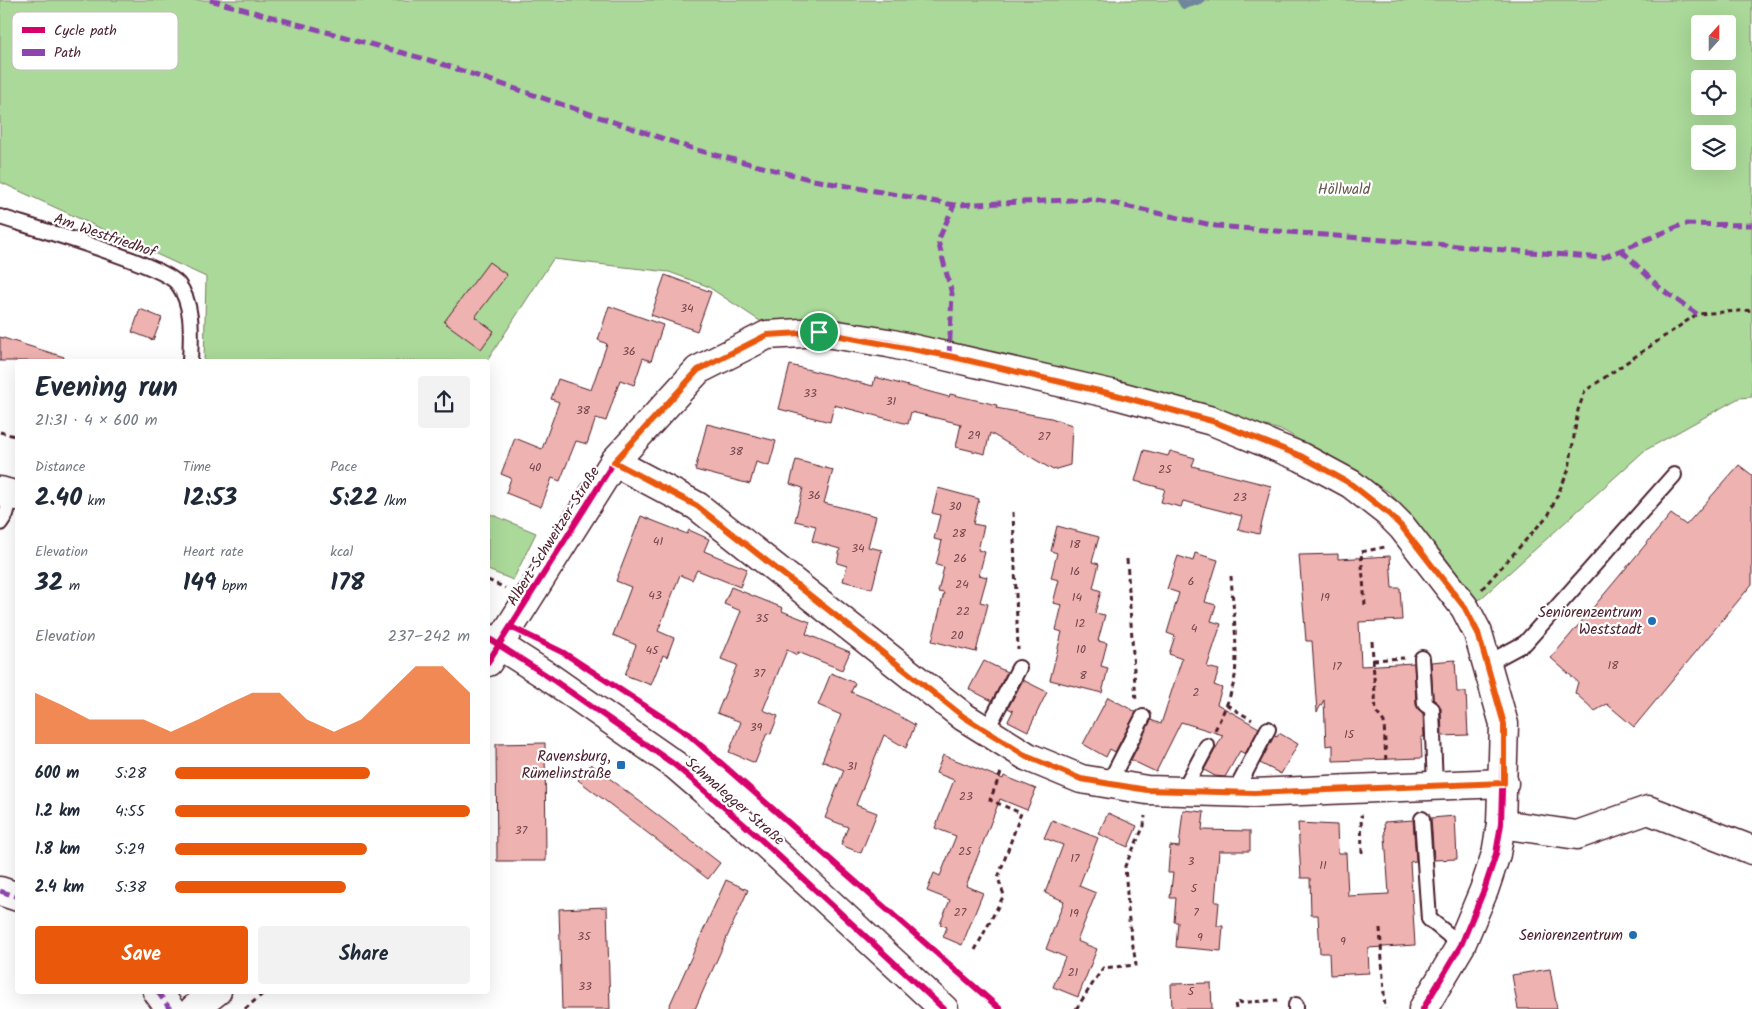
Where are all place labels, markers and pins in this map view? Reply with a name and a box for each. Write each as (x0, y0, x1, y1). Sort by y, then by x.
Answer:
pin (798, 311, 840, 353)
place label: Seniorenzentrum Weststadt (1538, 601, 1642, 642)
marker: Seniorenzentrum Weststadt (1646, 615, 1658, 627)
place label: Ravensburg, Rümelinstraße (521, 745, 611, 786)
marker: Ravensburg, Rümelinstraße (615, 759, 627, 771)
place label: Seniorenzentrum (1519, 924, 1623, 948)
marker: Seniorenzentrum (1627, 929, 1639, 941)

